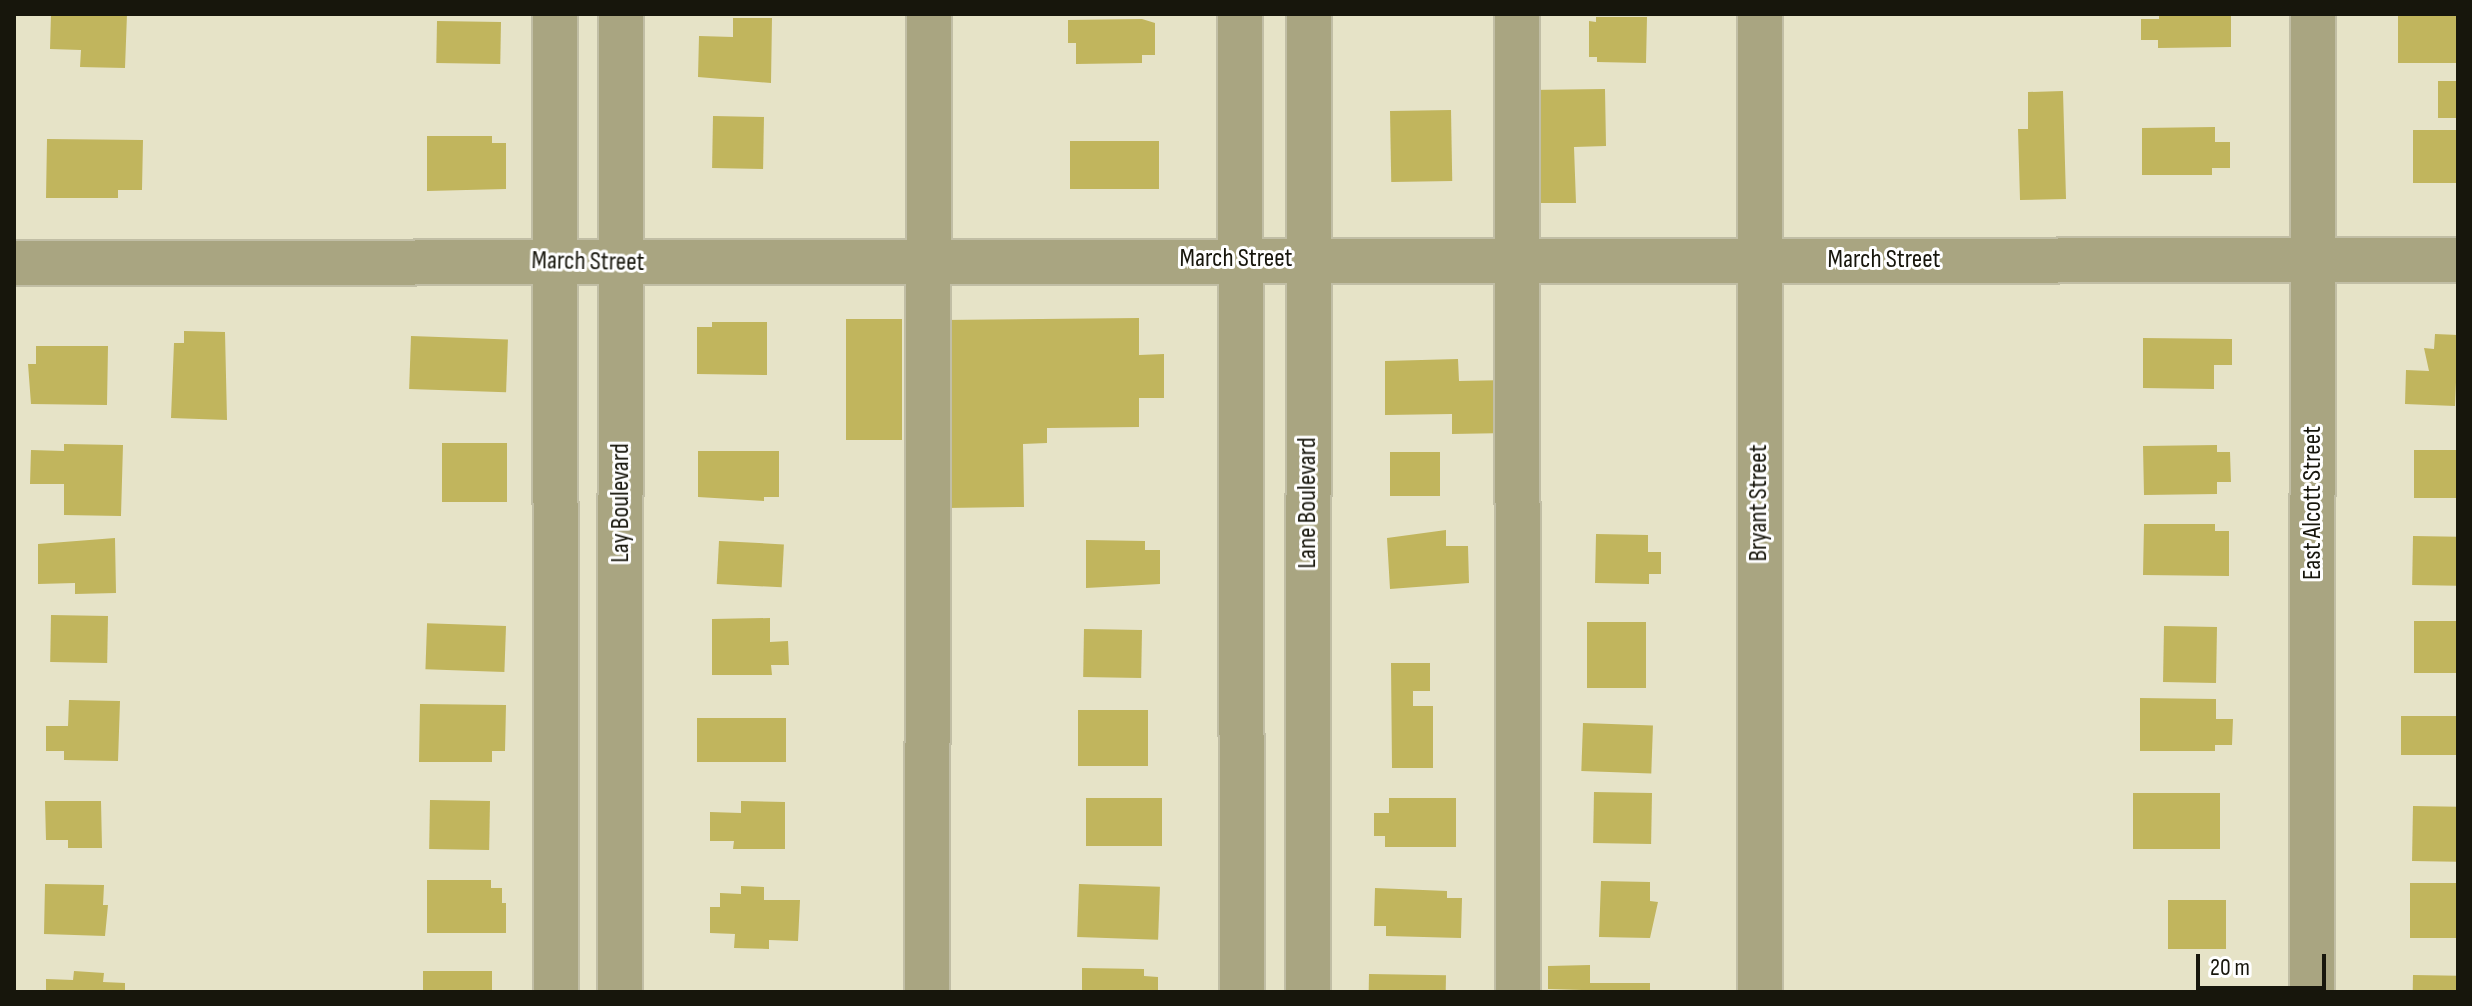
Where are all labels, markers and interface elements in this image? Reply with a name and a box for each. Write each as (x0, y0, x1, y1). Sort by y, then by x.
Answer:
street label: March Street (1179, 243, 1293, 275)
street label: March Street (1827, 244, 1941, 276)
street label: March Street (531, 245, 645, 279)
street label: East Alcott Street (2297, 426, 2329, 580)
street label: Lane Boulevard (1292, 437, 1324, 569)
street label: Lay Boulevard (605, 443, 637, 563)
street label: Bryant Street (1743, 444, 1775, 562)
scale bar (2200, 938, 2330, 988)
text: 20 m (2210, 953, 2250, 982)

